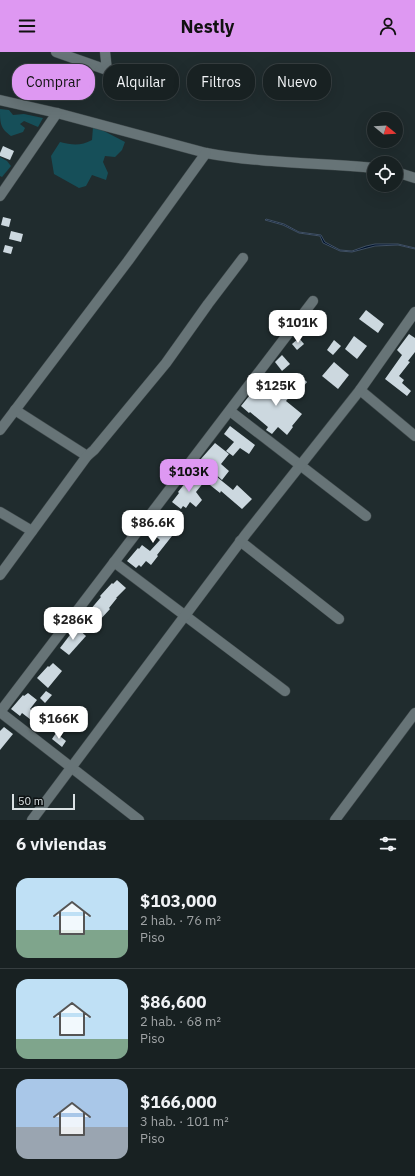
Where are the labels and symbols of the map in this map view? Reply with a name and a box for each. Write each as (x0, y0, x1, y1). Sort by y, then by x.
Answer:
north arrow (367, 112, 403, 148)
pin: $101K (270, 310, 326, 344)
pin: $125K (248, 373, 304, 407)
pin: $103K (161, 459, 217, 493)
pin: $86.6K (120, 510, 186, 544)
pin: $286K (45, 607, 101, 641)
pin: $166K (31, 706, 87, 740)
scale bar (12, 792, 75, 811)

